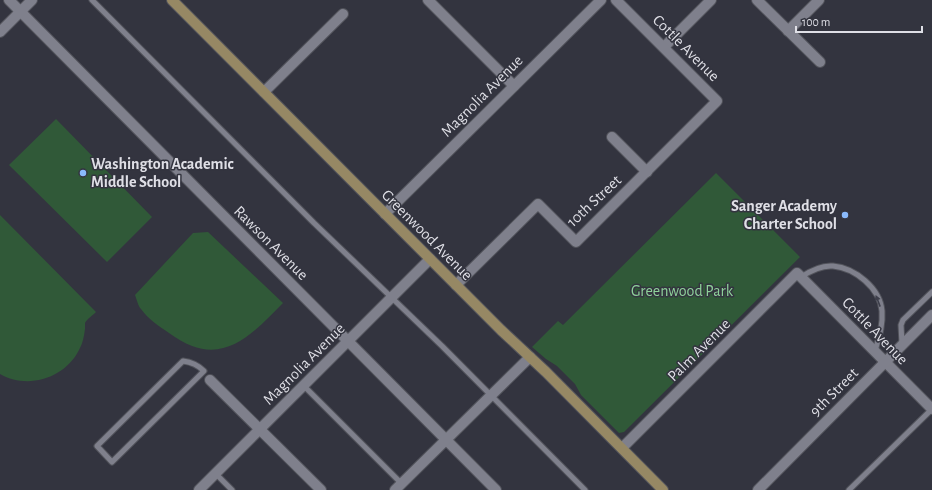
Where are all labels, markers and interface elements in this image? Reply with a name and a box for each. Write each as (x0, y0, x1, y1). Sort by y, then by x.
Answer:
scale bar (796, 8, 922, 34)
street label: Cottle Avenue (650, 12, 722, 84)
text: 100 m (802, 16, 830, 28)
street label: Magnolia Avenue (438, 52, 526, 140)
place label: Washington Academic Middle School (91, 156, 234, 190)
marker: Washington Academic Middle School (78, 168, 88, 178)
street label: 10th Street (564, 172, 624, 230)
street label: Greenwood Avenue (379, 187, 475, 283)
place label: Sanger Academy Charter School (731, 198, 838, 232)
street label: Rawson Avenue (231, 203, 311, 283)
marker: Sanger Academy Charter School (840, 210, 850, 220)
park label: Greenwood Park (631, 283, 734, 299)
street label: Cottle Avenue (839, 294, 911, 368)
one-way arrow (875, 294, 881, 306)
street label: Palm Avenue (665, 316, 733, 384)
street label: Magnolia Avenue (260, 320, 348, 408)
street label: 9th Street (807, 365, 861, 419)

